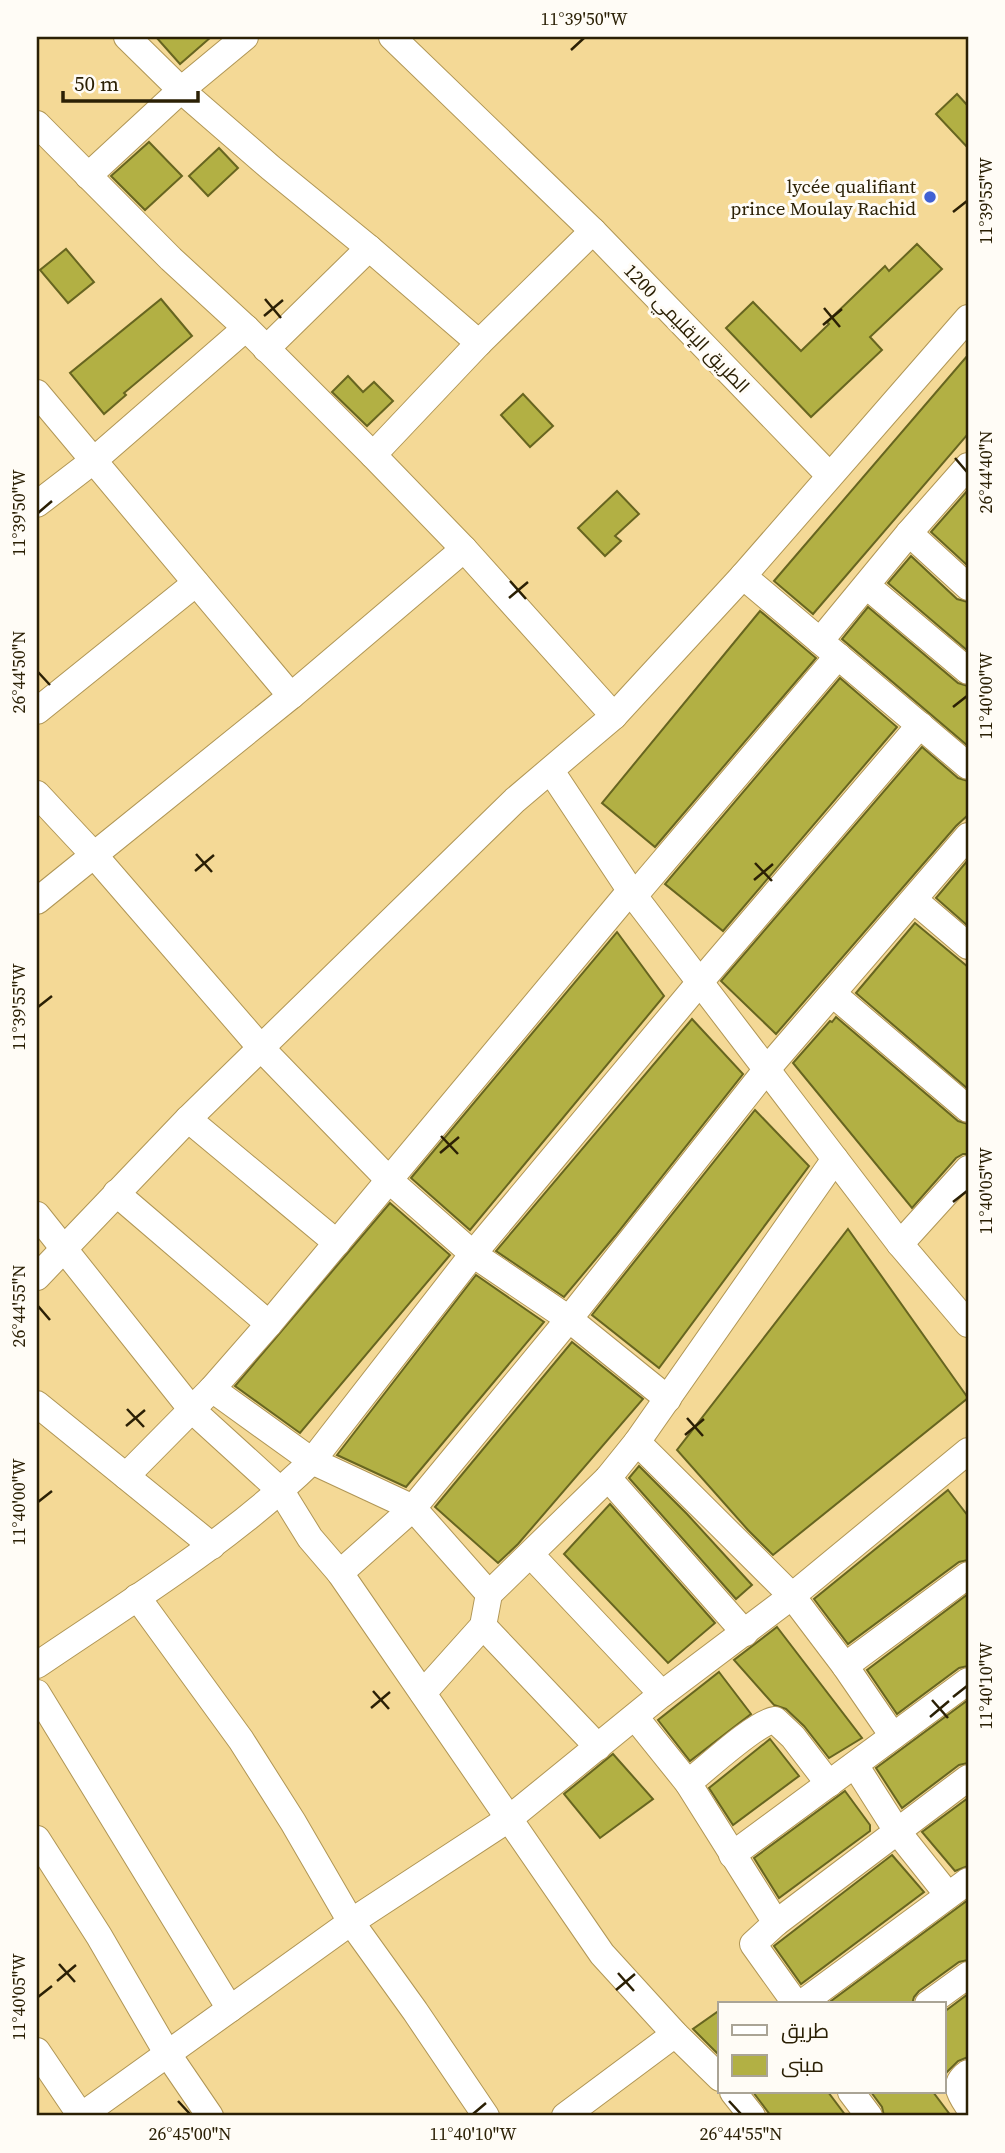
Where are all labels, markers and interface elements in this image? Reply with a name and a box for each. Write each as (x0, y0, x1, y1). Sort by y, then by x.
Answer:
text: 11°39'50"W (541, 6, 628, 31)
scale bar (63, 60, 198, 104)
text: 50 m (74, 69, 119, 98)
text: 11°39'55"W (973, 157, 998, 244)
place label: lycée qualifiant prince Moulay Rachid (730, 173, 917, 221)
marker: lycée qualifiant prince Moulay Rachid (922, 189, 938, 205)
street label: الطريق الإقليمي 1200 (617, 258, 756, 400)
text: 26°44'40"N (973, 431, 998, 513)
text: 11°39'50"W (6, 469, 31, 556)
text: 26°44'50"N (6, 631, 31, 713)
text: 11°40'00"W (973, 652, 998, 739)
text: 11°39'55"W (6, 963, 31, 1050)
text: 11°40'05"W (973, 1147, 998, 1234)
text: 26°44'55"N (6, 1265, 31, 1347)
text: 11°40'00"W (6, 1458, 31, 1545)
text: 11°40'10"W (973, 1642, 998, 1729)
text: 11°40'05"W (6, 1953, 31, 2040)
legend (718, 2002, 946, 2094)
text: طريق (781, 2016, 829, 2045)
text: مبنى (781, 2050, 824, 2079)
text: 26°45'00"N (149, 2121, 231, 2146)
text: 11°40'10"W (430, 2121, 517, 2146)
text: 26°44'55"N (700, 2121, 782, 2146)

